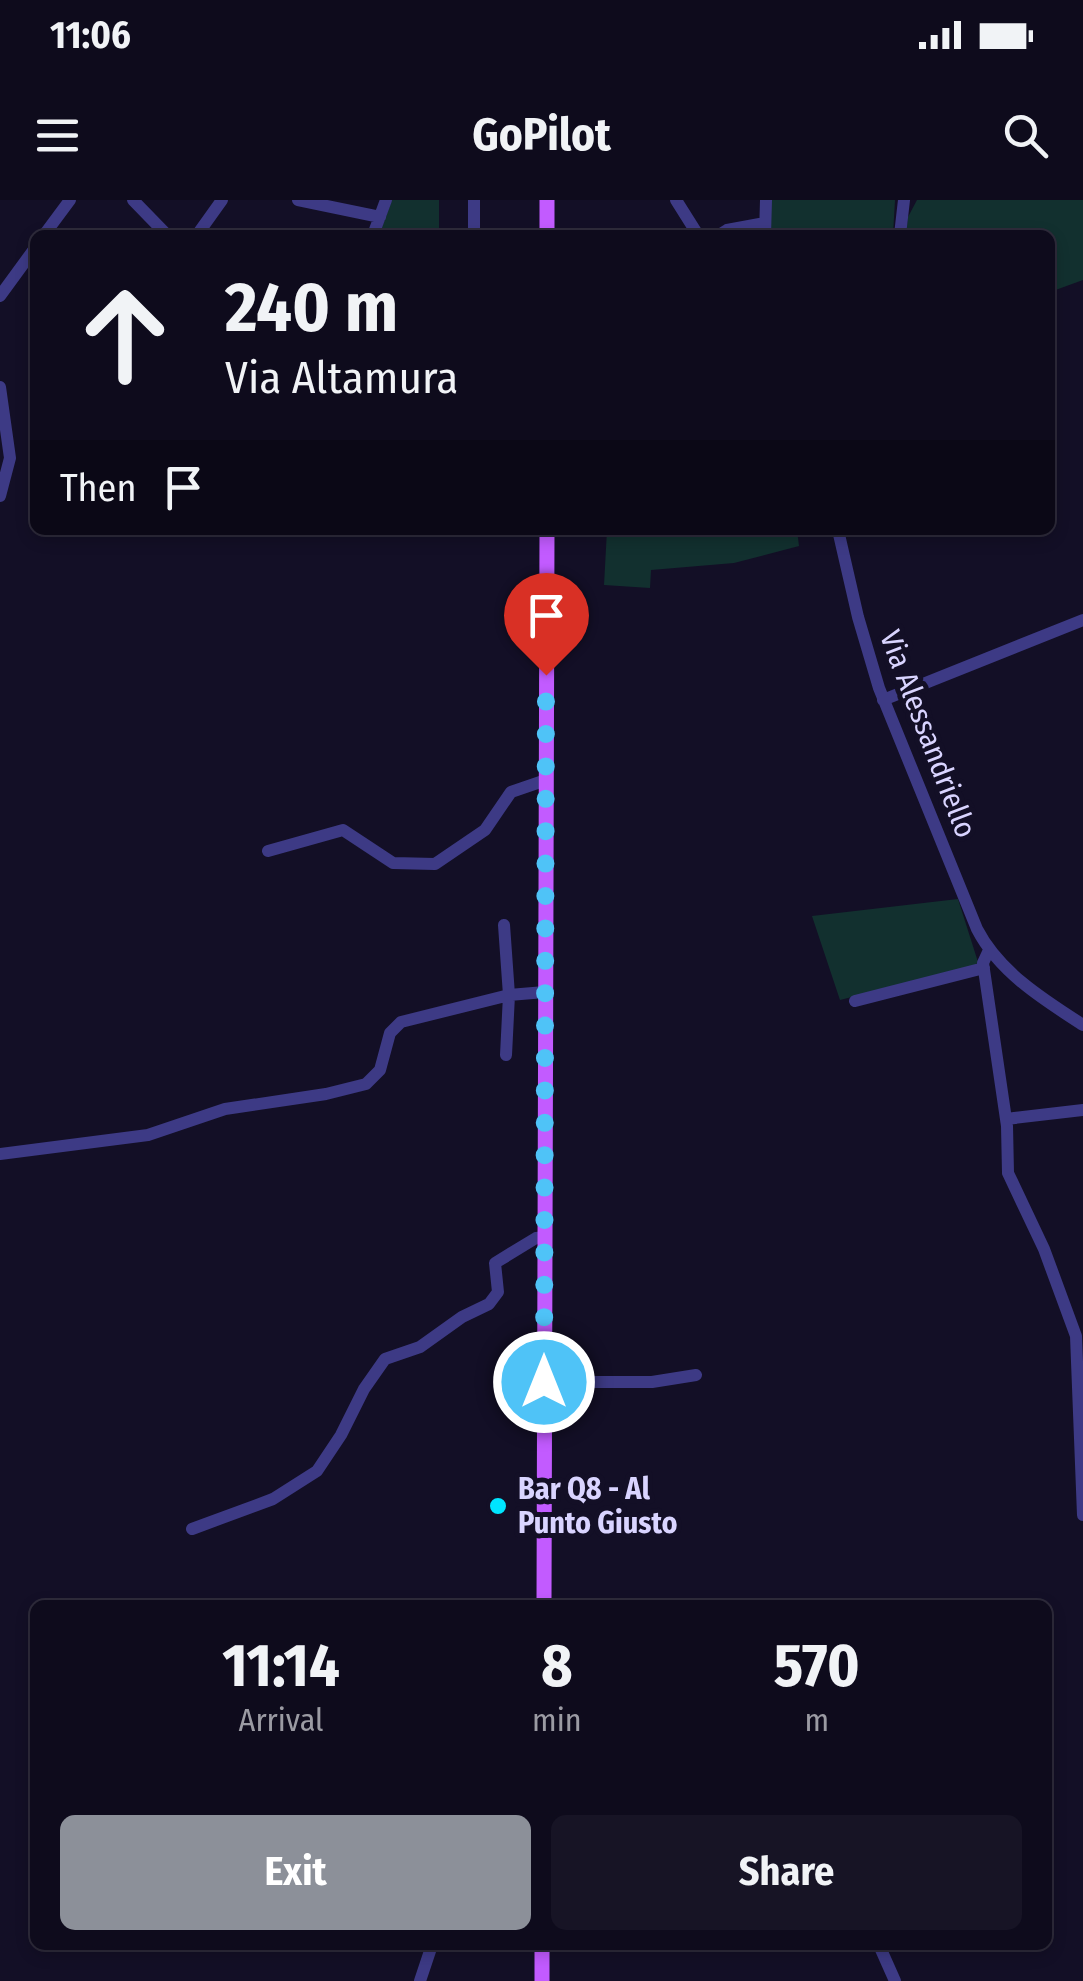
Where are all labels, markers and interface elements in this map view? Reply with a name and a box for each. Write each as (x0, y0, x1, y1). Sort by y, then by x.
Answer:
text: 11:06 (50, 12, 131, 58)
icon: menu (30, 108, 85, 163)
text: GoPilot (472, 108, 611, 162)
icon: search (998, 108, 1053, 163)
text: 240 m (225, 266, 398, 350)
icon: ahead (60, 270, 190, 400)
text: Via Altamura (225, 351, 458, 405)
icon: arrive (156, 460, 211, 515)
text: Then (60, 465, 136, 511)
pin (504, 573, 589, 676)
icon: arrive (519, 588, 574, 643)
street label: Via Alessandriello (872, 625, 984, 843)
position arrow (492, 1330, 596, 1434)
place label: Bar Q8 - Al Punto Giusto (518, 1471, 677, 1541)
marker: Bar Q8 - Al Punto Giusto (487, 1495, 509, 1517)
text: 11:14 (222, 1630, 340, 1702)
text: 8 (541, 1630, 573, 1702)
text: 570 (774, 1630, 860, 1702)
text: Arrival (239, 1701, 323, 1739)
text: min (532, 1701, 582, 1739)
text: m (804, 1701, 829, 1739)
button: Exit (60, 1815, 531, 1930)
button: Share (551, 1815, 1022, 1930)

